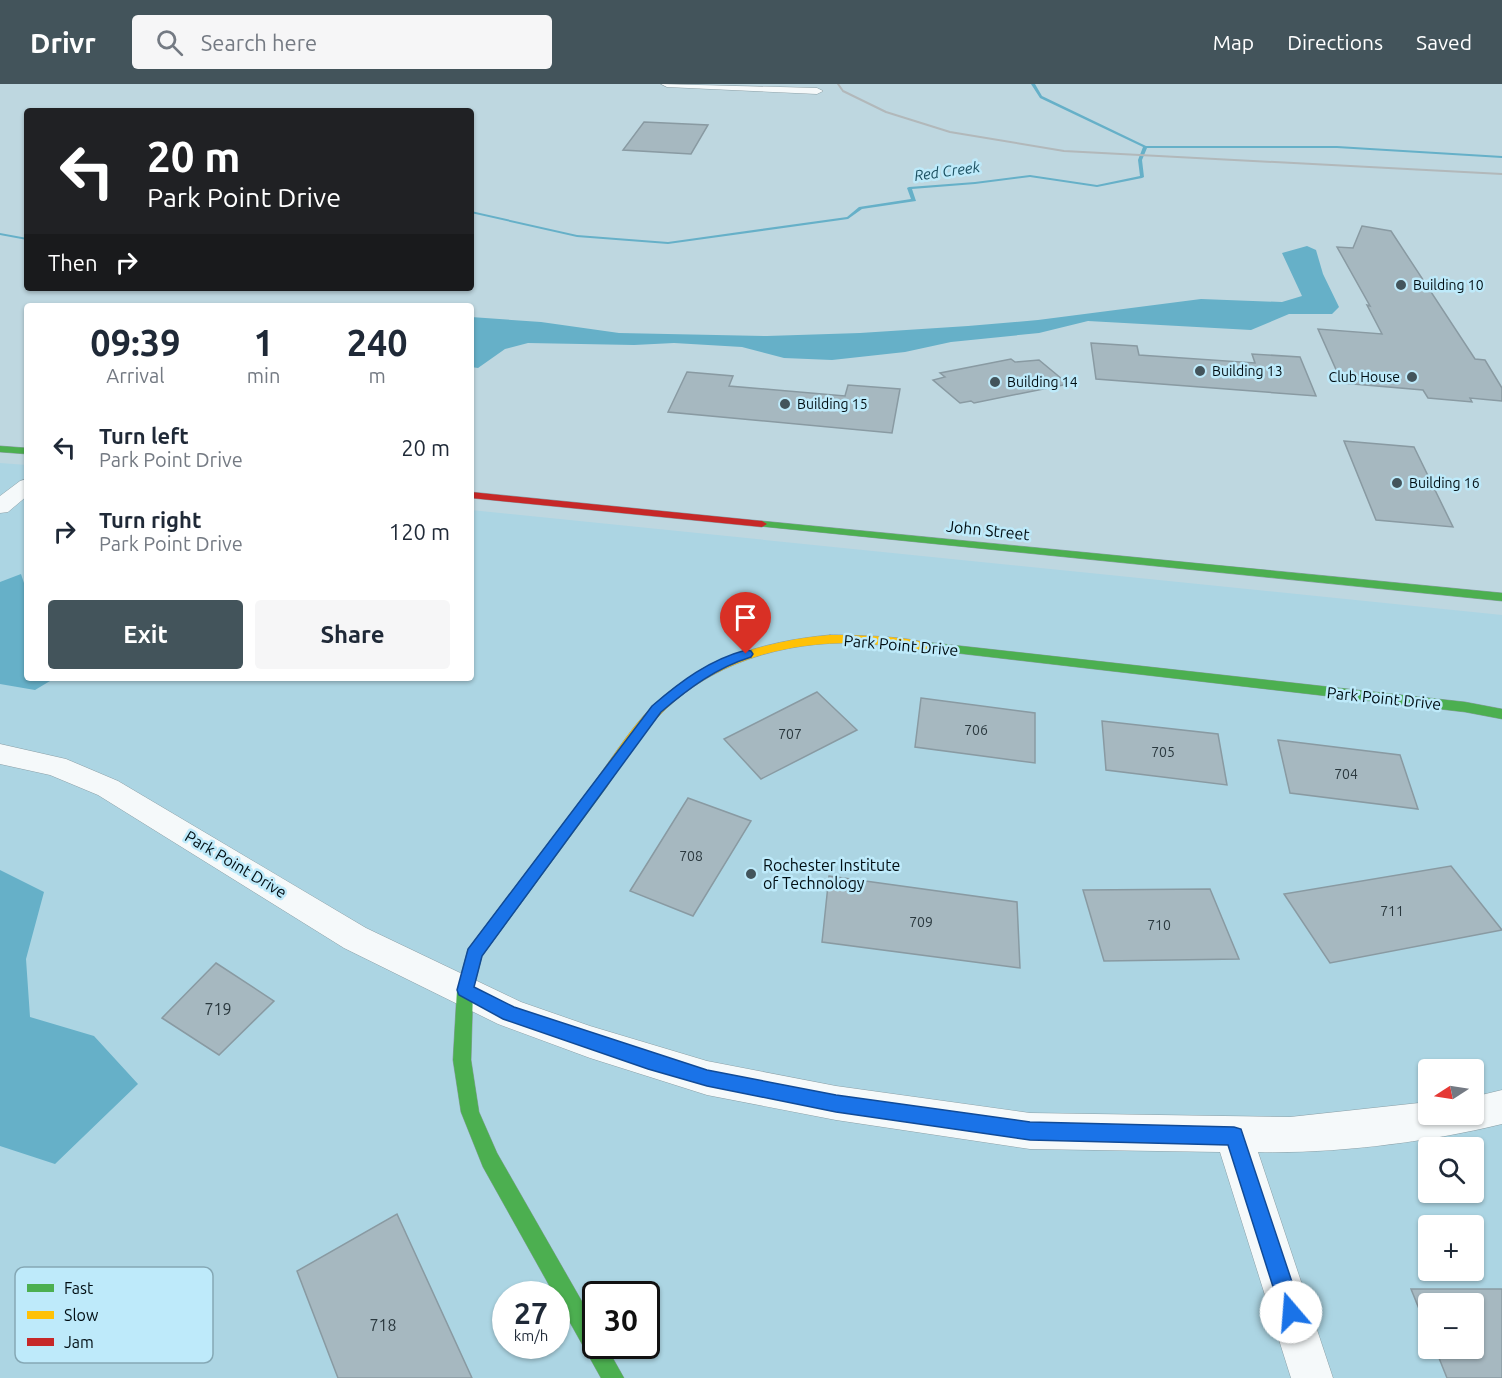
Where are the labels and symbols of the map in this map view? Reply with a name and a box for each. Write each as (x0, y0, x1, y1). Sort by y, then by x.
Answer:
water label: Red Creek (913, 158, 981, 184)
place label: Building 10 (1413, 277, 1484, 293)
marker: Building 10 (1394, 278, 1408, 292)
place label: Building 13 (1212, 363, 1283, 379)
marker: Building 13 (1193, 364, 1207, 378)
place label: Club House (1329, 369, 1400, 385)
marker: Club House (1405, 370, 1419, 384)
place label: Building 14 (1007, 374, 1078, 390)
marker: Building 14 (988, 375, 1002, 389)
place label: Building 15 (797, 396, 868, 412)
marker: Building 15 (778, 397, 792, 411)
place label: Building 16 (1409, 475, 1480, 491)
marker: Building 16 (1390, 476, 1404, 490)
street label: John Street (945, 517, 1031, 543)
pin (720, 592, 771, 654)
street label: Park Point Drive (843, 631, 959, 659)
street label: Park Point Drive (1326, 683, 1442, 713)
house number: 706 (964, 722, 988, 738)
house number: 707 (778, 726, 802, 742)
house number: 705 (1151, 744, 1175, 760)
house number: 704 (1334, 766, 1358, 782)
street label: Park Point Drive (182, 827, 290, 901)
house number: 708 (679, 848, 703, 864)
place label: Rochester Institute of Technology (763, 856, 900, 892)
marker: Rochester Institute of Technology (744, 867, 758, 881)
house number: 711 (1380, 903, 1404, 919)
house number: 709 (909, 914, 933, 930)
house number: 710 (1147, 917, 1171, 933)
house number: 719 (204, 1000, 232, 1018)
north arrow (1418, 1059, 1484, 1125)
legend (15, 1267, 213, 1363)
text: Fast (64, 1279, 94, 1297)
position arrow (1259, 1280, 1323, 1344)
speed limit sign: 30 (582, 1281, 660, 1359)
text: Slow (64, 1306, 99, 1324)
house number: 718 (369, 1316, 397, 1334)
text: Jam (64, 1333, 94, 1351)

